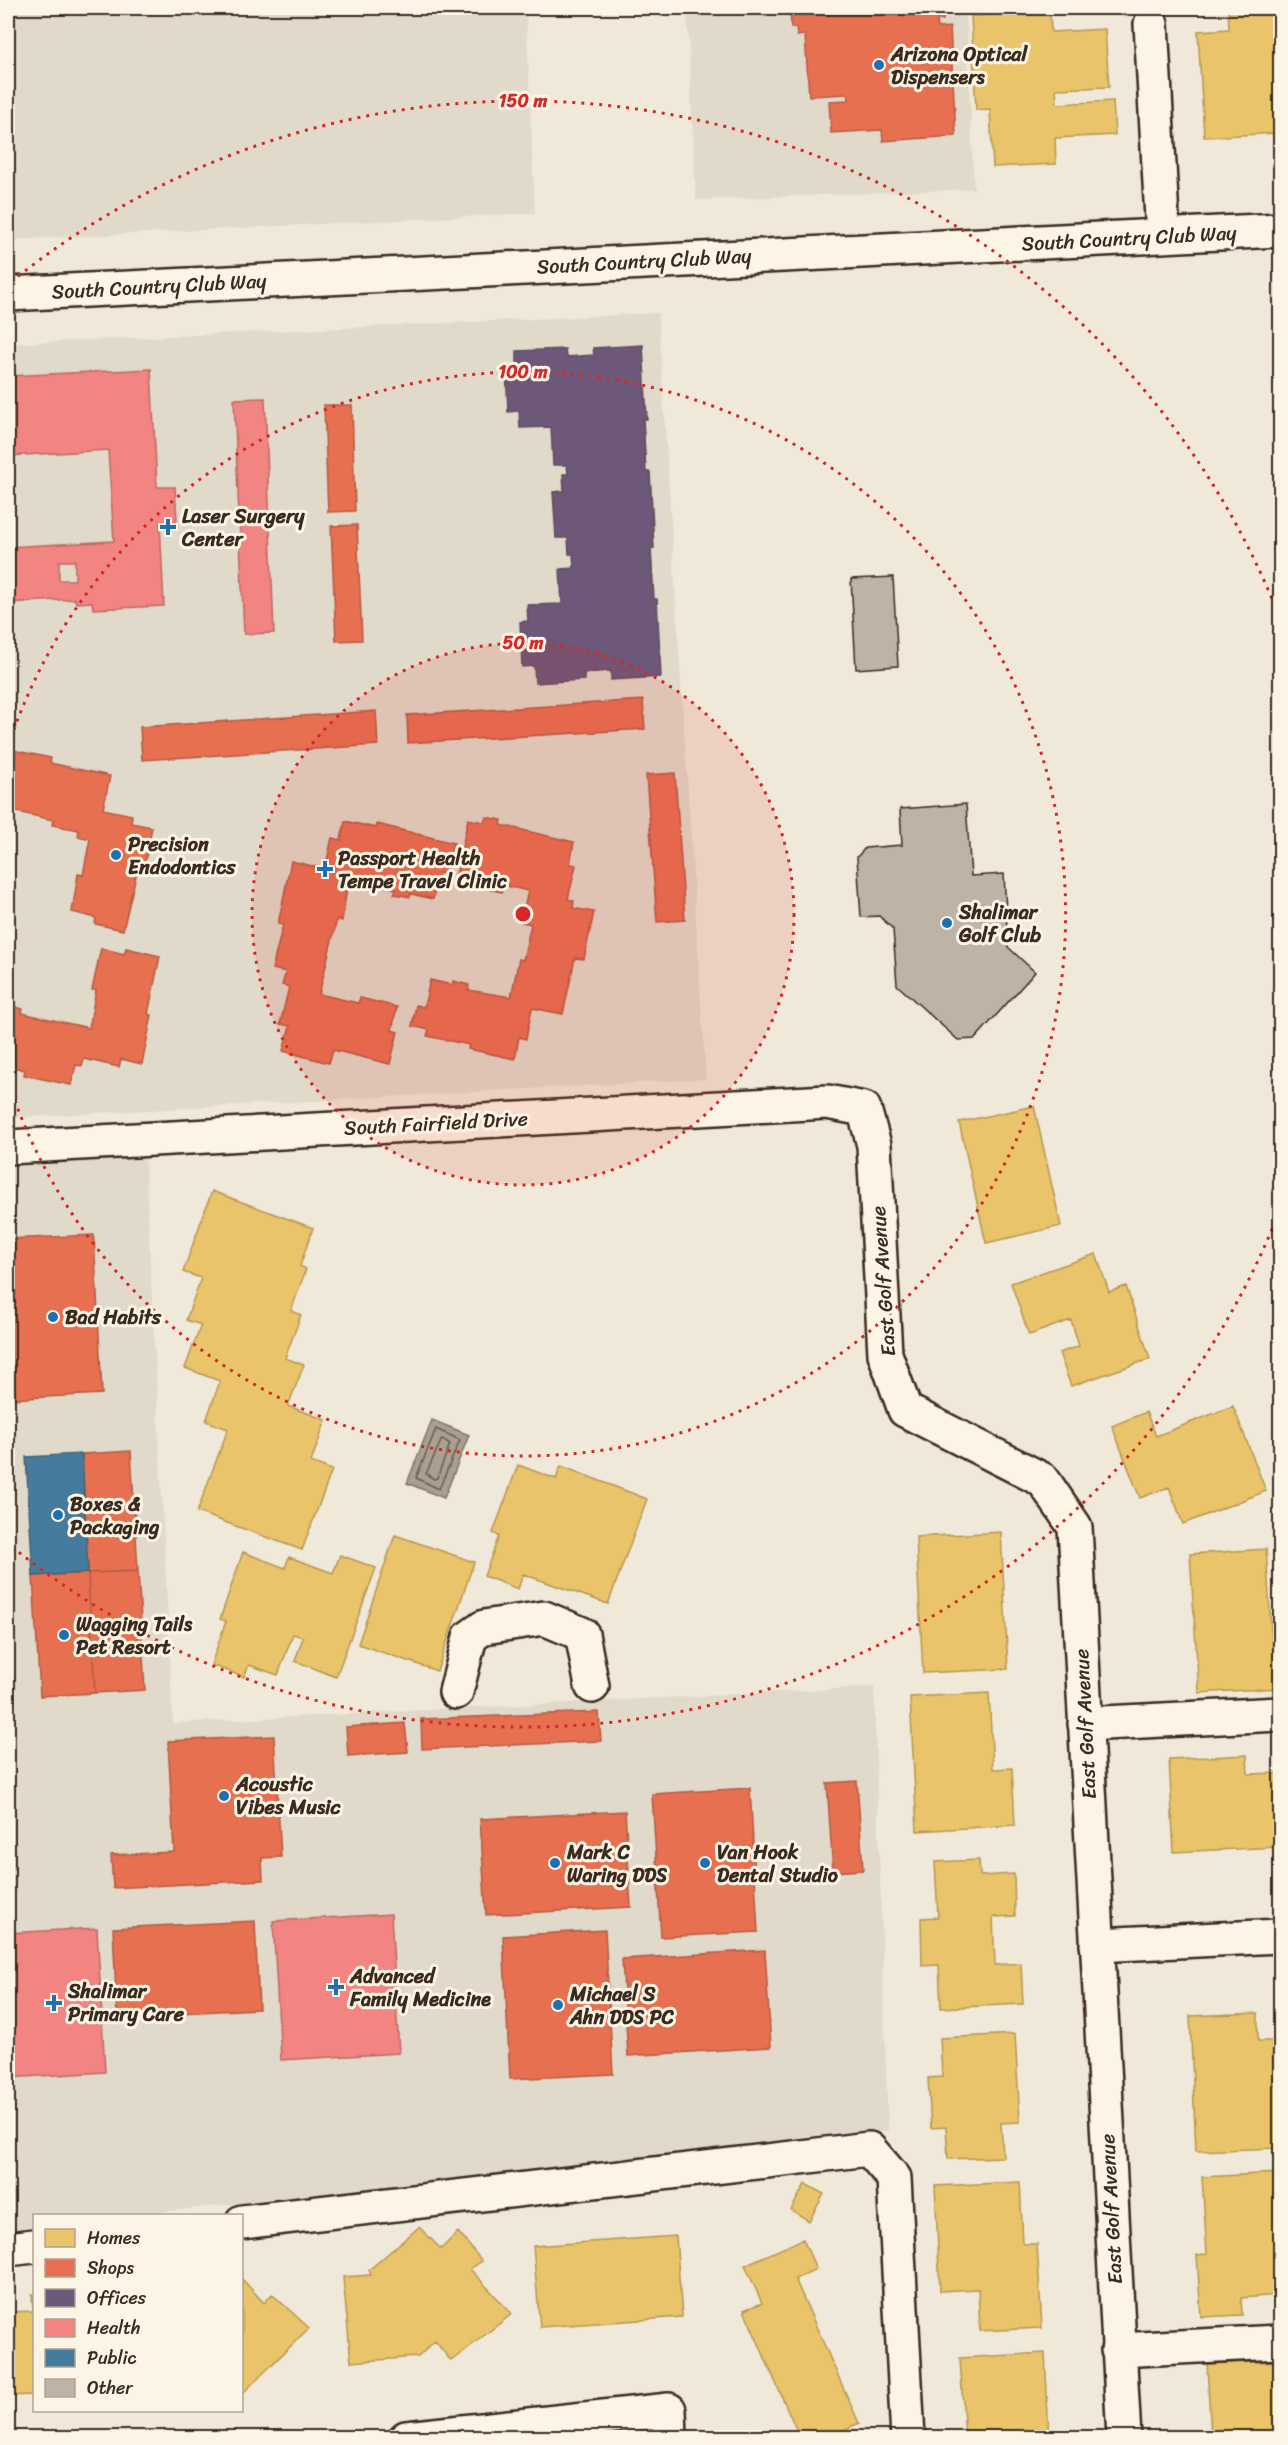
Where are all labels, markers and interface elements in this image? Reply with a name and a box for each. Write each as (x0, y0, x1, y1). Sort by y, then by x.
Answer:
place label: Arizona Optical Dispensers (890, 37, 1028, 95)
marker: Arizona Optical Dispensers (872, 58, 886, 72)
text: 150 m (499, 85, 547, 117)
street label: South Country Club Way (1021, 215, 1238, 262)
street label: South Country Club Way (536, 238, 753, 285)
street label: South Country Club Way (51, 263, 268, 310)
text: 100 m (499, 356, 548, 388)
place label: Laser Surgery Center (181, 499, 305, 557)
marker: Laser Surgery Center (159, 518, 177, 536)
text: 50 m (503, 627, 544, 659)
place label: Precision Endodontics (128, 827, 236, 885)
place label: Passport Health Tempe Travel Clinic (338, 841, 507, 899)
marker: Precision Endodontics (109, 848, 123, 862)
marker: Passport Health Tempe Travel Clinic (316, 860, 334, 878)
place label: Shalimar Golf Club (958, 895, 1041, 953)
centre of rings (513, 904, 533, 924)
marker: Shalimar Golf Club (940, 916, 954, 930)
street label: South Fairfield Drive (343, 1101, 529, 1146)
street label: East Golf Avenue (861, 1205, 906, 1357)
place label: Bad Habits (65, 1300, 162, 1335)
marker: Bad Habits (46, 1310, 60, 1324)
place label: Boxes & Packaging (70, 1487, 159, 1545)
marker: Boxes & Packaging (51, 1508, 65, 1522)
place label: Wagging Tails Pet Resort (76, 1607, 193, 1665)
marker: Wagging Tails Pet Resort (57, 1628, 71, 1642)
street label: East Golf Avenue (1064, 1648, 1107, 1800)
place label: Acoustic Vibes Music (235, 1767, 342, 1825)
marker: Acoustic Vibes Music (217, 1789, 231, 1803)
place label: Mark C Waring DDS (566, 1835, 667, 1893)
place label: Van Hook Dental Studio (717, 1835, 839, 1893)
marker: Mark C Waring DDS (548, 1856, 562, 1870)
marker: Van Hook Dental Studio (698, 1856, 712, 1870)
place label: Advanced Family Medicine (349, 1959, 491, 2017)
place label: Shalimar Primary Care (67, 1974, 185, 2032)
place label: Michael S Ahn DDS PC (569, 1977, 675, 2035)
marker: Advanced Family Medicine (327, 1978, 345, 1996)
marker: Shalimar Primary Care (45, 1994, 63, 2012)
marker: Michael S Ahn DDS PC (551, 1998, 565, 2012)
street label: East Golf Avenue (1090, 2133, 1133, 2285)
legend (33, 2214, 243, 2412)
text: Homes (87, 2222, 141, 2254)
text: Shops (87, 2252, 134, 2284)
text: Offices (87, 2282, 147, 2314)
text: Health (87, 2312, 140, 2344)
text: Public (87, 2342, 137, 2374)
text: Other (87, 2372, 134, 2404)

